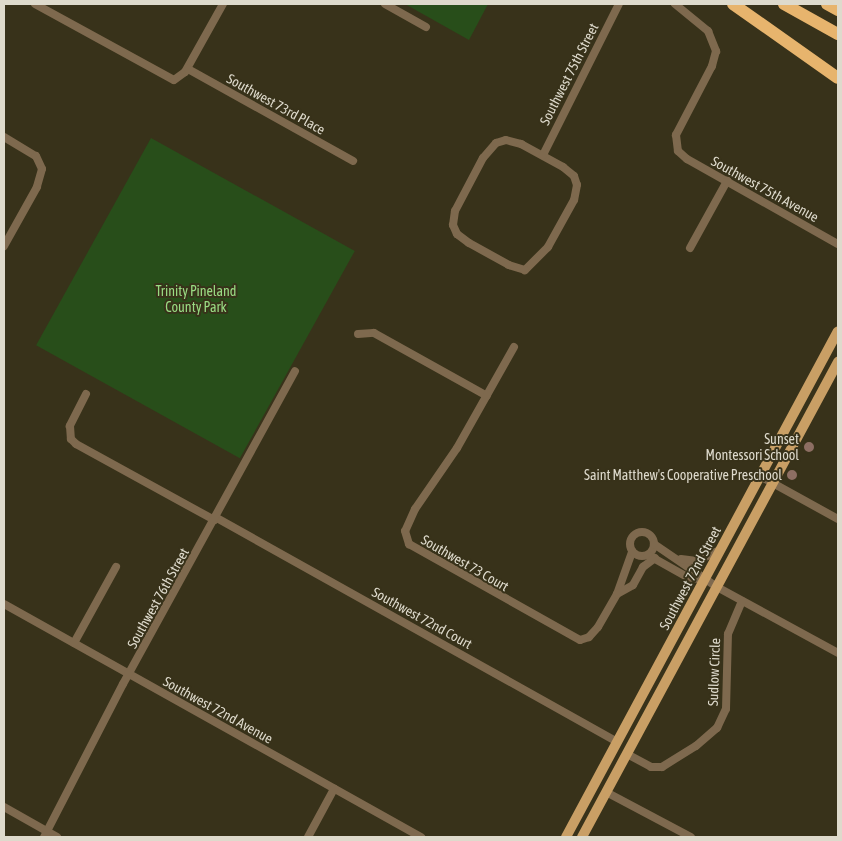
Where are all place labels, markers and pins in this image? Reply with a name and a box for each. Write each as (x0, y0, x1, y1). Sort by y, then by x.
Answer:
place label: Sunset Montessori School (706, 431, 799, 464)
marker: Sunset Montessori School (803, 441, 815, 453)
place label: Saint Matthew's Cooperative Preschool (584, 467, 782, 483)
marker: Saint Matthew's Cooperative Preschool (786, 469, 798, 481)

